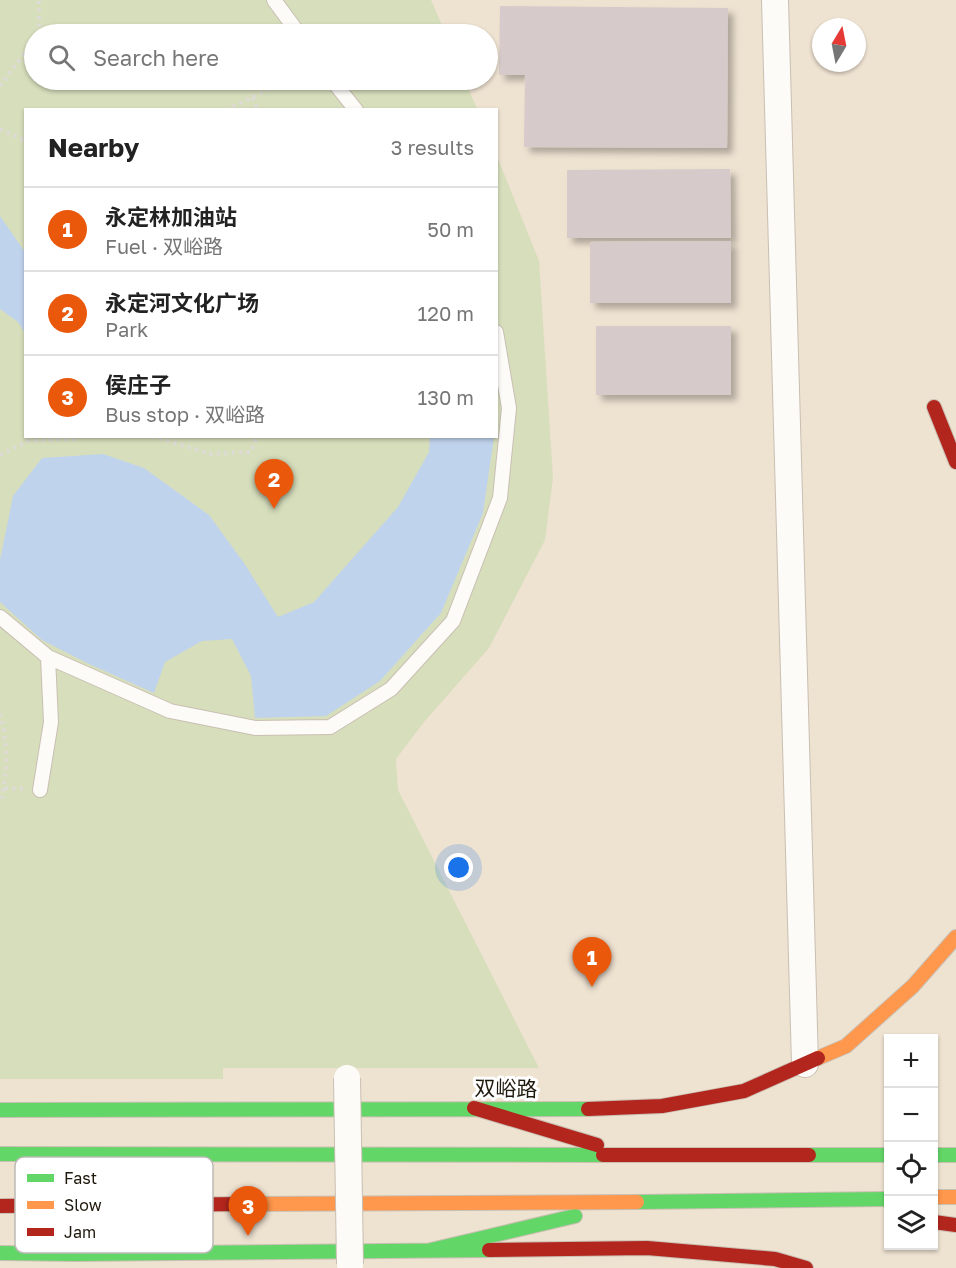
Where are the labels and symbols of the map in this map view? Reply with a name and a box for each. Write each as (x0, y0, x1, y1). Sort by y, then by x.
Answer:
north arrow (812, 18, 866, 72)
pin: 2 (254, 460, 294, 509)
your location (444, 853, 473, 882)
pin: 1 (572, 938, 612, 987)
street label: 双峪路 (474, 1074, 538, 1102)
legend (15, 1157, 213, 1253)
text: Fast (64, 1168, 97, 1188)
pin: 3 (228, 1186, 268, 1236)
text: Slow (64, 1195, 102, 1215)
text: Jam (64, 1222, 96, 1242)

